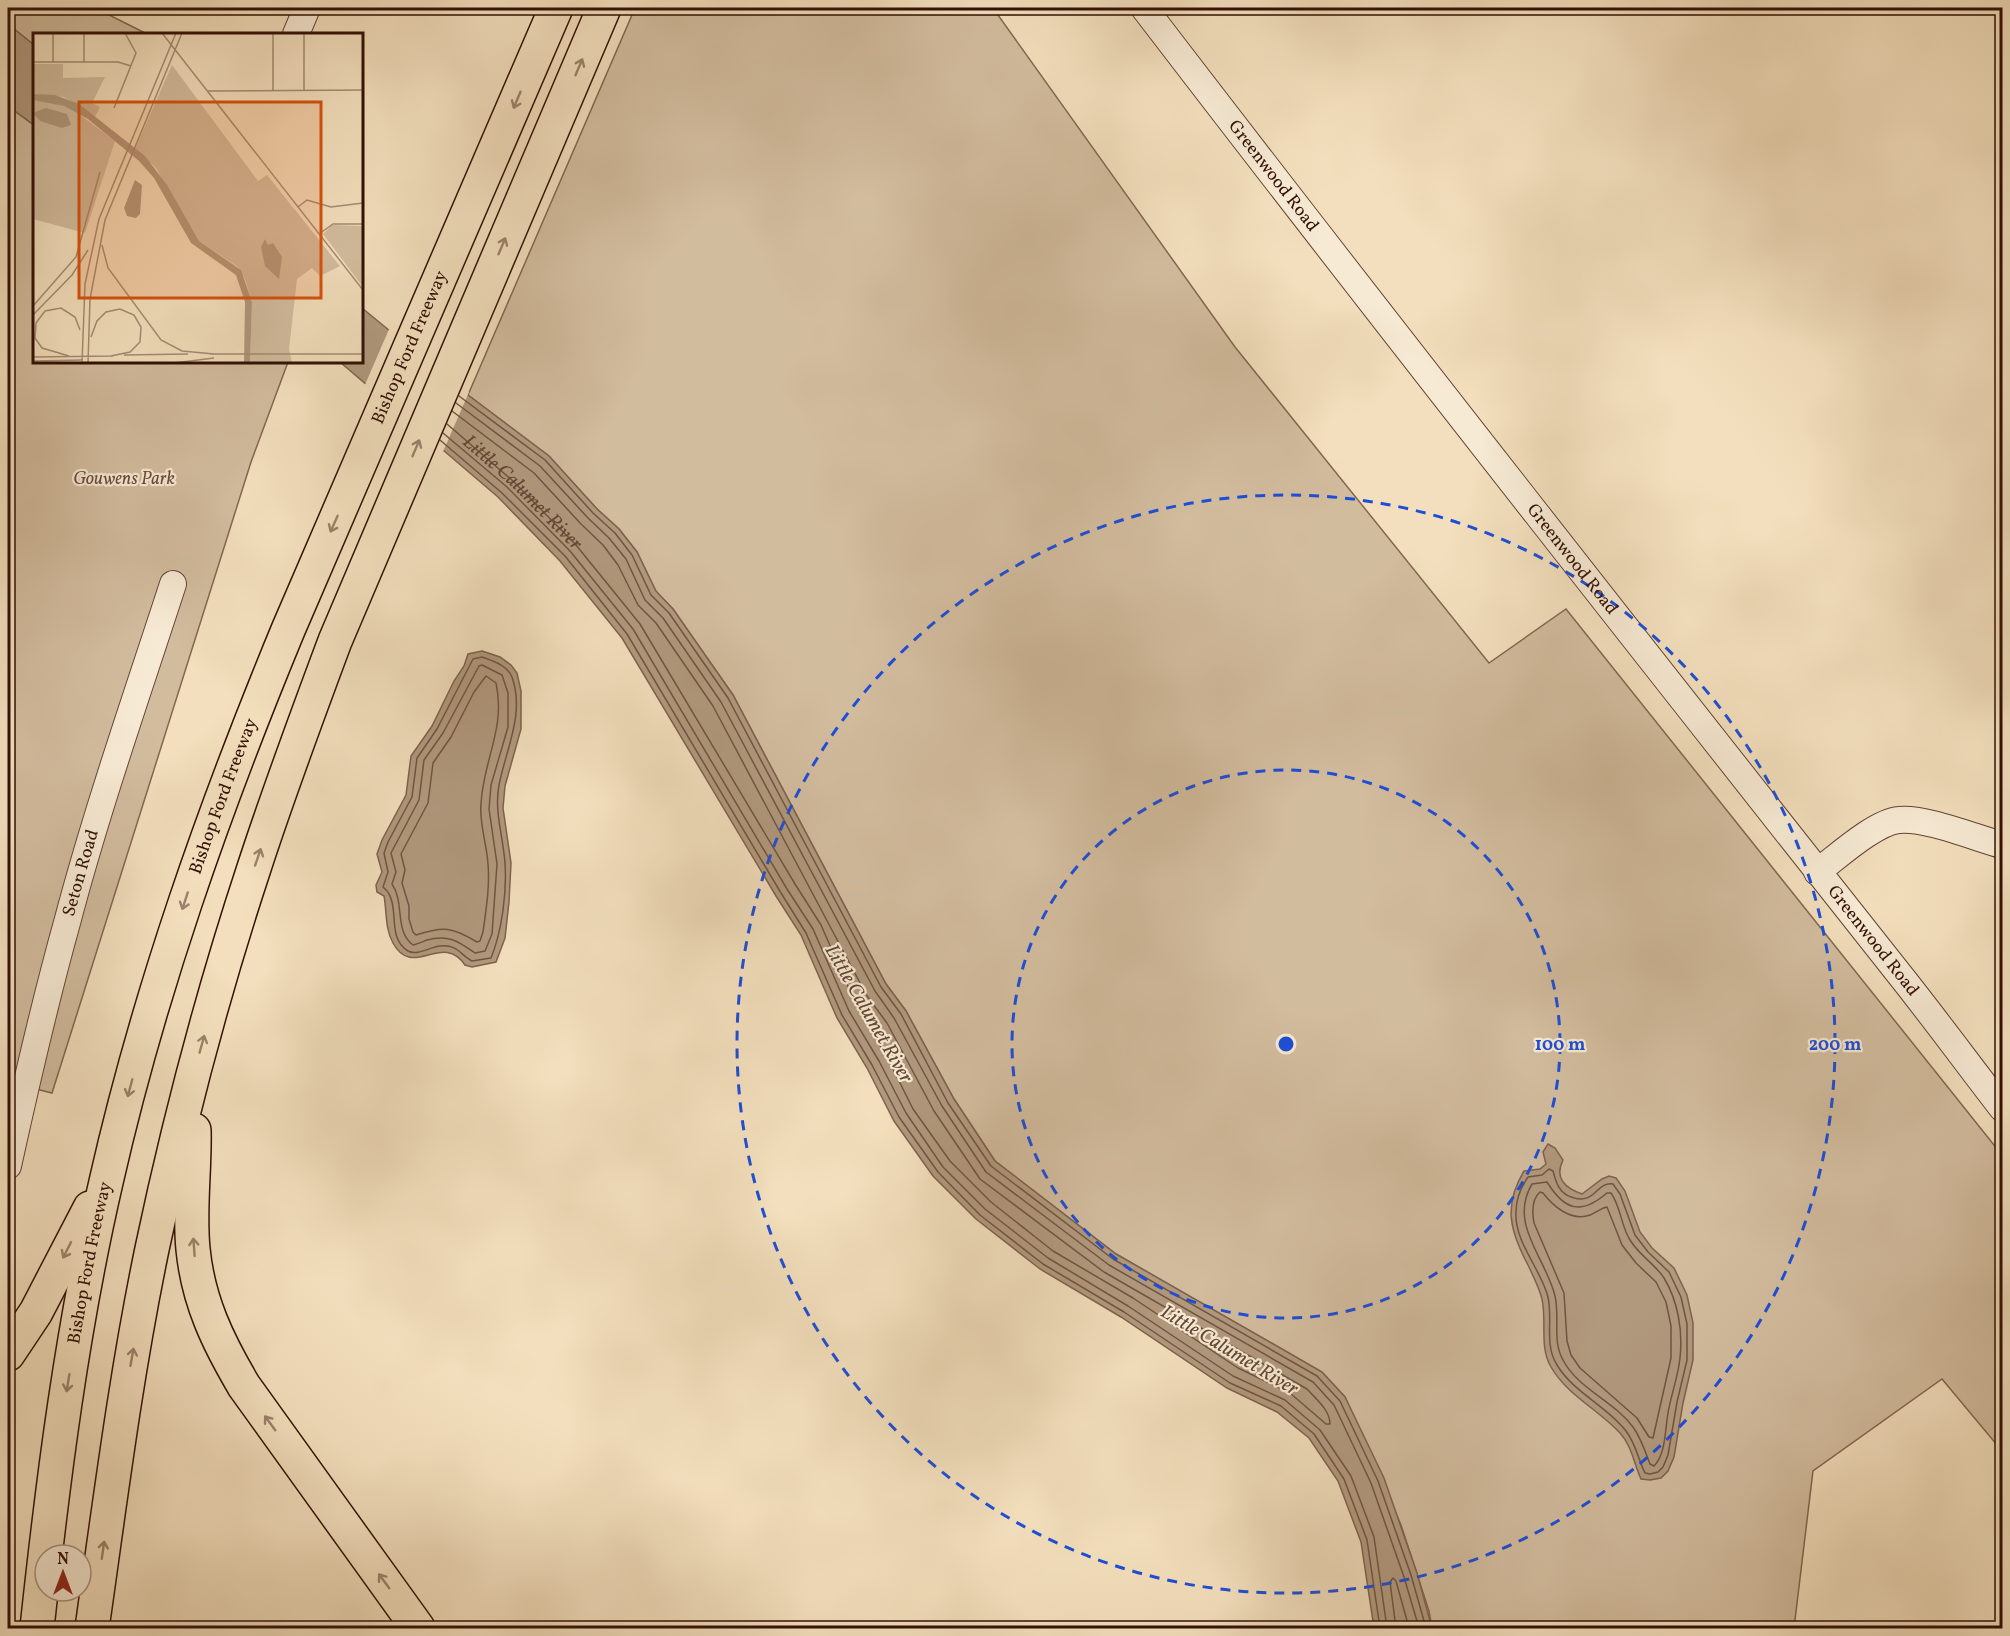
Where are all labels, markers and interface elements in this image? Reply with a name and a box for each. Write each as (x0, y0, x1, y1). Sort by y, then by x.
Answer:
inset map (33, 33, 363, 363)
one-way arrow (574, 58, 585, 77)
one-way arrow (510, 91, 521, 109)
street label: Greenwood Road (1222, 115, 1325, 237)
one-way arrow (497, 238, 508, 256)
street label: Bishop Ford Freeway (366, 267, 454, 428)
water label: Little Calumet River (456, 429, 589, 557)
one-way arrow (410, 440, 422, 458)
park label: Gouwens Park (73, 467, 175, 492)
street label: Greenwood Road (1521, 498, 1624, 620)
one-way arrow (328, 515, 339, 533)
street label: Bishop Ford Freeway (183, 714, 264, 878)
street label: Seton Road (57, 827, 105, 919)
one-way arrow (253, 848, 264, 867)
street label: Greenwood Road (1821, 880, 1925, 1002)
one-way arrow (179, 891, 190, 910)
water label: Little Calumet River (817, 939, 919, 1089)
text: 100 m (1535, 1033, 1585, 1058)
text: 200 m (1809, 1033, 1861, 1058)
centre of rings (1276, 1034, 1296, 1054)
one-way arrow (197, 1035, 209, 1054)
one-way arrow (124, 1078, 136, 1097)
street label: Bishop Ford Freeway (62, 1179, 118, 1346)
one-way arrow (188, 1237, 199, 1257)
one-way arrow (61, 1241, 73, 1258)
water label: Little Calumet River (1155, 1299, 1304, 1403)
one-way arrow (127, 1348, 138, 1367)
one-way arrow (63, 1372, 74, 1392)
one-way arrow (264, 1415, 276, 1431)
one-way arrow (98, 1540, 109, 1560)
north arrow (33, 1543, 93, 1603)
text: N (57, 1549, 69, 1571)
one-way arrow (378, 1573, 390, 1590)

